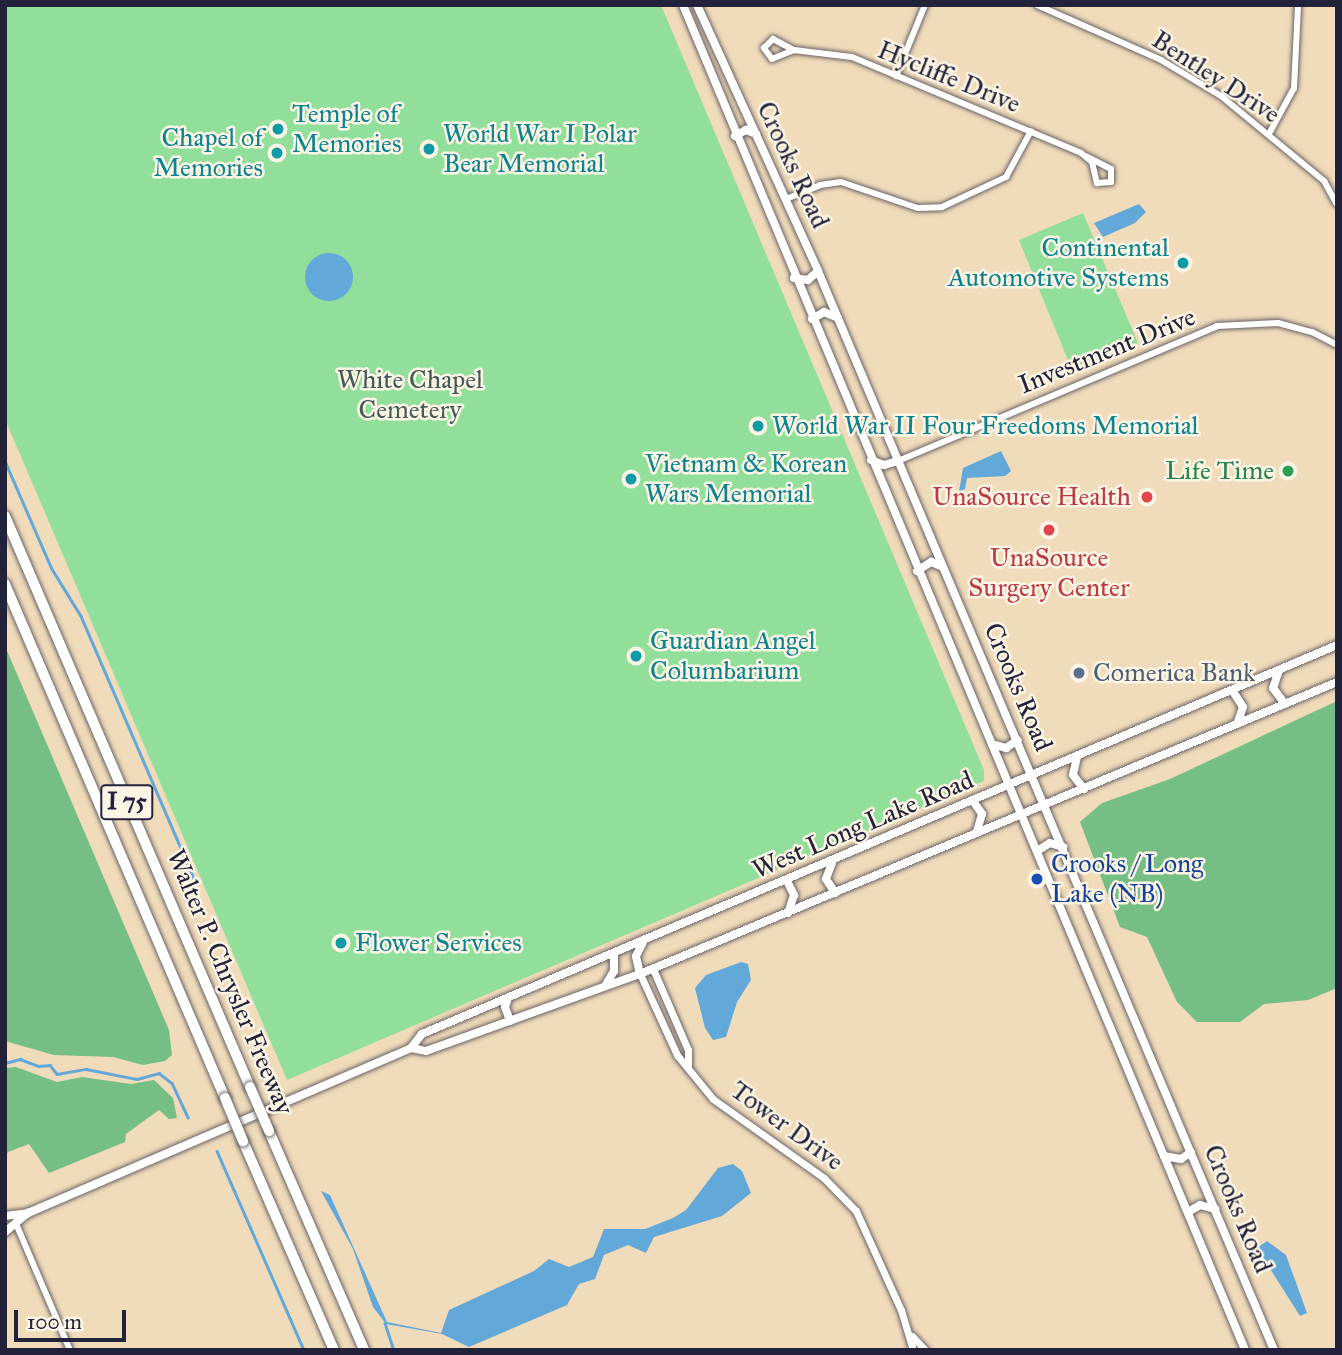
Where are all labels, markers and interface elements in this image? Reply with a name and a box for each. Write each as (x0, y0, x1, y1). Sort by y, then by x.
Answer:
street label: Bentley Drive (1146, 24, 1286, 130)
street label: Hycliffe Drive (873, 34, 1025, 120)
street label: Crooks Road (750, 97, 836, 233)
place label: Temple of Memories (292, 98, 401, 160)
place label: World War I Polar Bear Memorial (443, 118, 637, 180)
marker: Temple of Memories (270, 121, 286, 137)
place label: Chapel of Memories (154, 122, 263, 184)
marker: World War I Polar Bear Memorial (421, 141, 437, 157)
marker: Chapel of Memories (269, 145, 285, 161)
place label: Continental Automotive Systems (948, 232, 1169, 294)
marker: Continental Automotive Systems (1175, 255, 1191, 271)
street label: Investment Drive (1014, 301, 1200, 401)
park label: White Chapel Cemetery (337, 364, 483, 426)
place label: World War II Four Freedoms Memorial (772, 410, 1199, 442)
marker: World War II Four Freedoms Memorial (750, 418, 766, 434)
place label: Vietnam & Korean Wars Memorial (645, 448, 847, 510)
place label: Life Time (1165, 455, 1274, 487)
marker: Life Time (1280, 463, 1296, 479)
marker: Vietnam & Korean Wars Memorial (623, 471, 639, 487)
place label: UnaSource Health (932, 481, 1131, 513)
marker: UnaSource Health (1137, 487, 1157, 507)
marker: UnaSource Surgery Center (1039, 520, 1059, 540)
place label: UnaSource Surgery Center (968, 542, 1130, 604)
street label: Crooks Road (977, 618, 1059, 756)
place label: Guardian Angel Columbarium (650, 625, 816, 686)
marker: Guardian Angel Columbarium (628, 648, 644, 664)
place label: Comerica Bank (1093, 657, 1255, 689)
marker: Comerica Bank (1071, 665, 1087, 681)
street label: West Long Lake Road (748, 764, 978, 886)
road number: I 75 (99, 782, 155, 822)
street label: Walter P. Chrysler Freeway (160, 844, 300, 1120)
place label: Crooks / Long Lake (NB) (1051, 848, 1203, 910)
marker: Crooks / Long Lake (NB) (1029, 871, 1045, 887)
place label: Flower Services (355, 927, 522, 959)
marker: Flower Services (333, 935, 349, 951)
street label: Tower Drive (724, 1075, 850, 1177)
street label: Crooks Road (1197, 1140, 1279, 1278)
scale bar (18, 1296, 130, 1340)
text: 100 m (27, 1309, 82, 1335)

